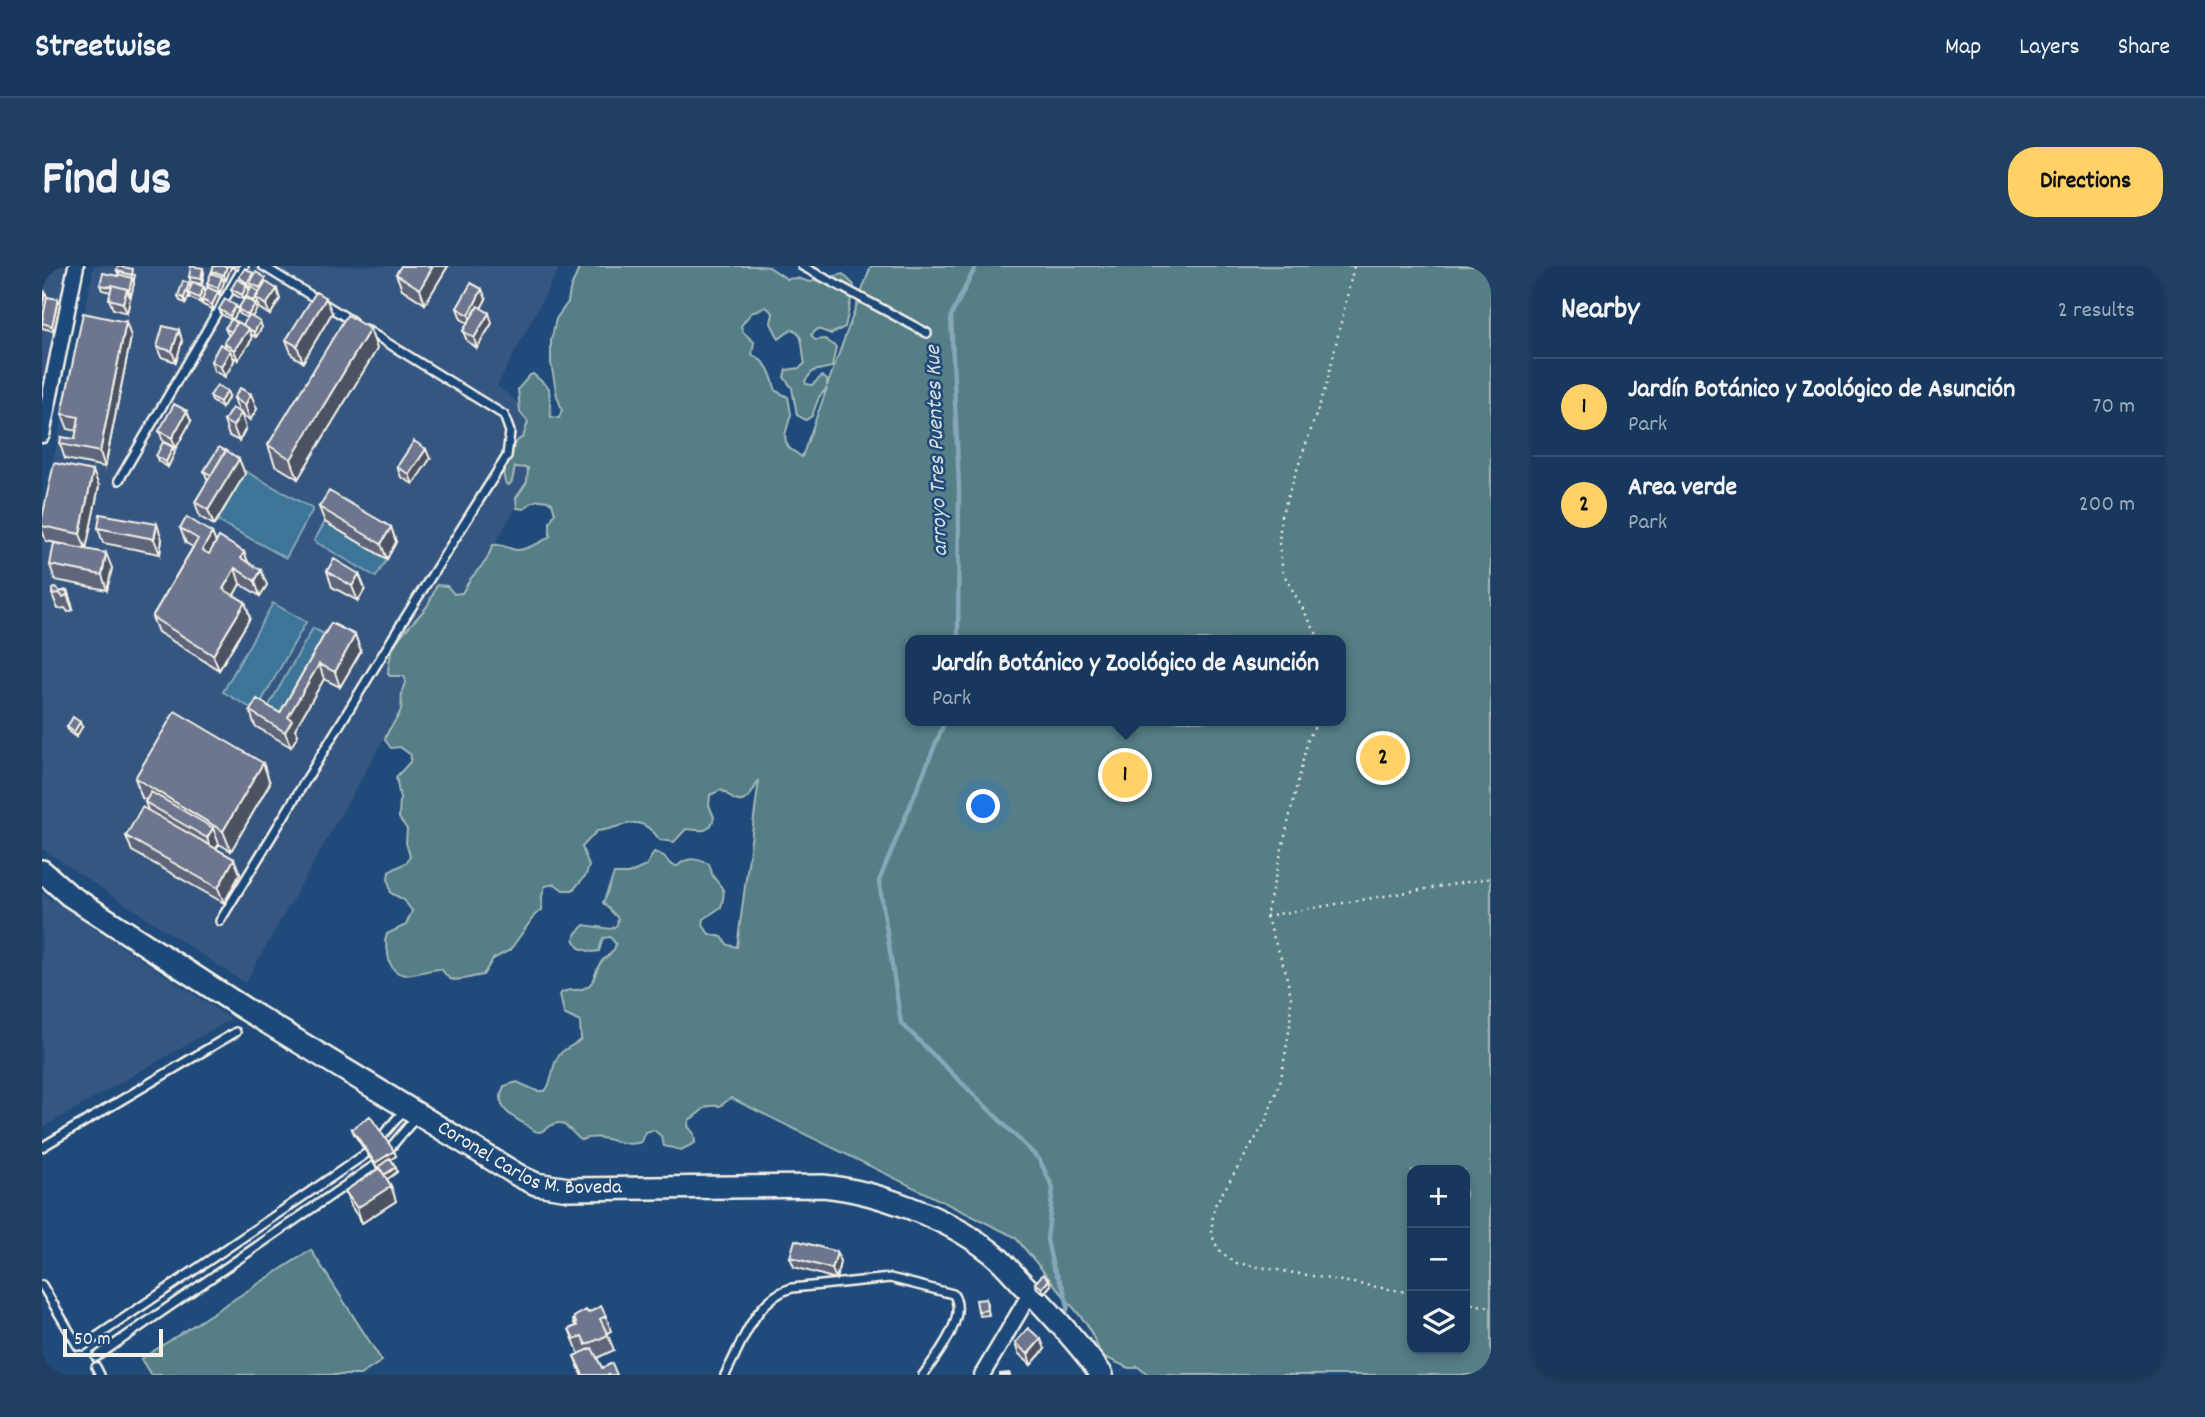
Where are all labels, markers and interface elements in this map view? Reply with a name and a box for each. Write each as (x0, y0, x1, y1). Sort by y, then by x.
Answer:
text: Streetwise (35, 25, 171, 72)
text: Map (1945, 31, 1981, 65)
text: Layers (2019, 31, 2080, 65)
text: Share (2118, 31, 2170, 65)
text: Find us (42, 147, 171, 217)
button: Directions (2008, 147, 2163, 217)
text: Nearby (1561, 290, 1639, 333)
text: 2 results (2058, 295, 2135, 328)
water label: arroyo Tres Puentes Kue (918, 343, 958, 557)
text: Jardín Botánico y Zoológico de Asunción (1628, 372, 2015, 409)
text: 1 (1581, 391, 1587, 424)
text: 70 m (2093, 391, 2135, 424)
text: Park (1628, 409, 1667, 442)
text: Area verde (1628, 470, 1737, 507)
text: 2 (1579, 489, 1589, 522)
text: 200 m (2079, 489, 2135, 522)
text: Park (1628, 507, 1667, 540)
popup (905, 635, 1346, 726)
text: Jardín Botánico y Zoológico de Asunción (932, 646, 1319, 683)
text: Park (932, 683, 971, 716)
pin: 2 (1360, 732, 1406, 784)
pin: 1 (1102, 749, 1148, 801)
your location (966, 789, 1000, 823)
street label: Coronel Carlos M. Boveda (431, 1114, 623, 1204)
map controls (1407, 1165, 1470, 1354)
button: + (1407, 1165, 1470, 1228)
button: − (1407, 1228, 1470, 1291)
button: layers (1407, 1291, 1470, 1354)
scale bar (63, 1326, 163, 1358)
text: 50 m (74, 1327, 111, 1354)

